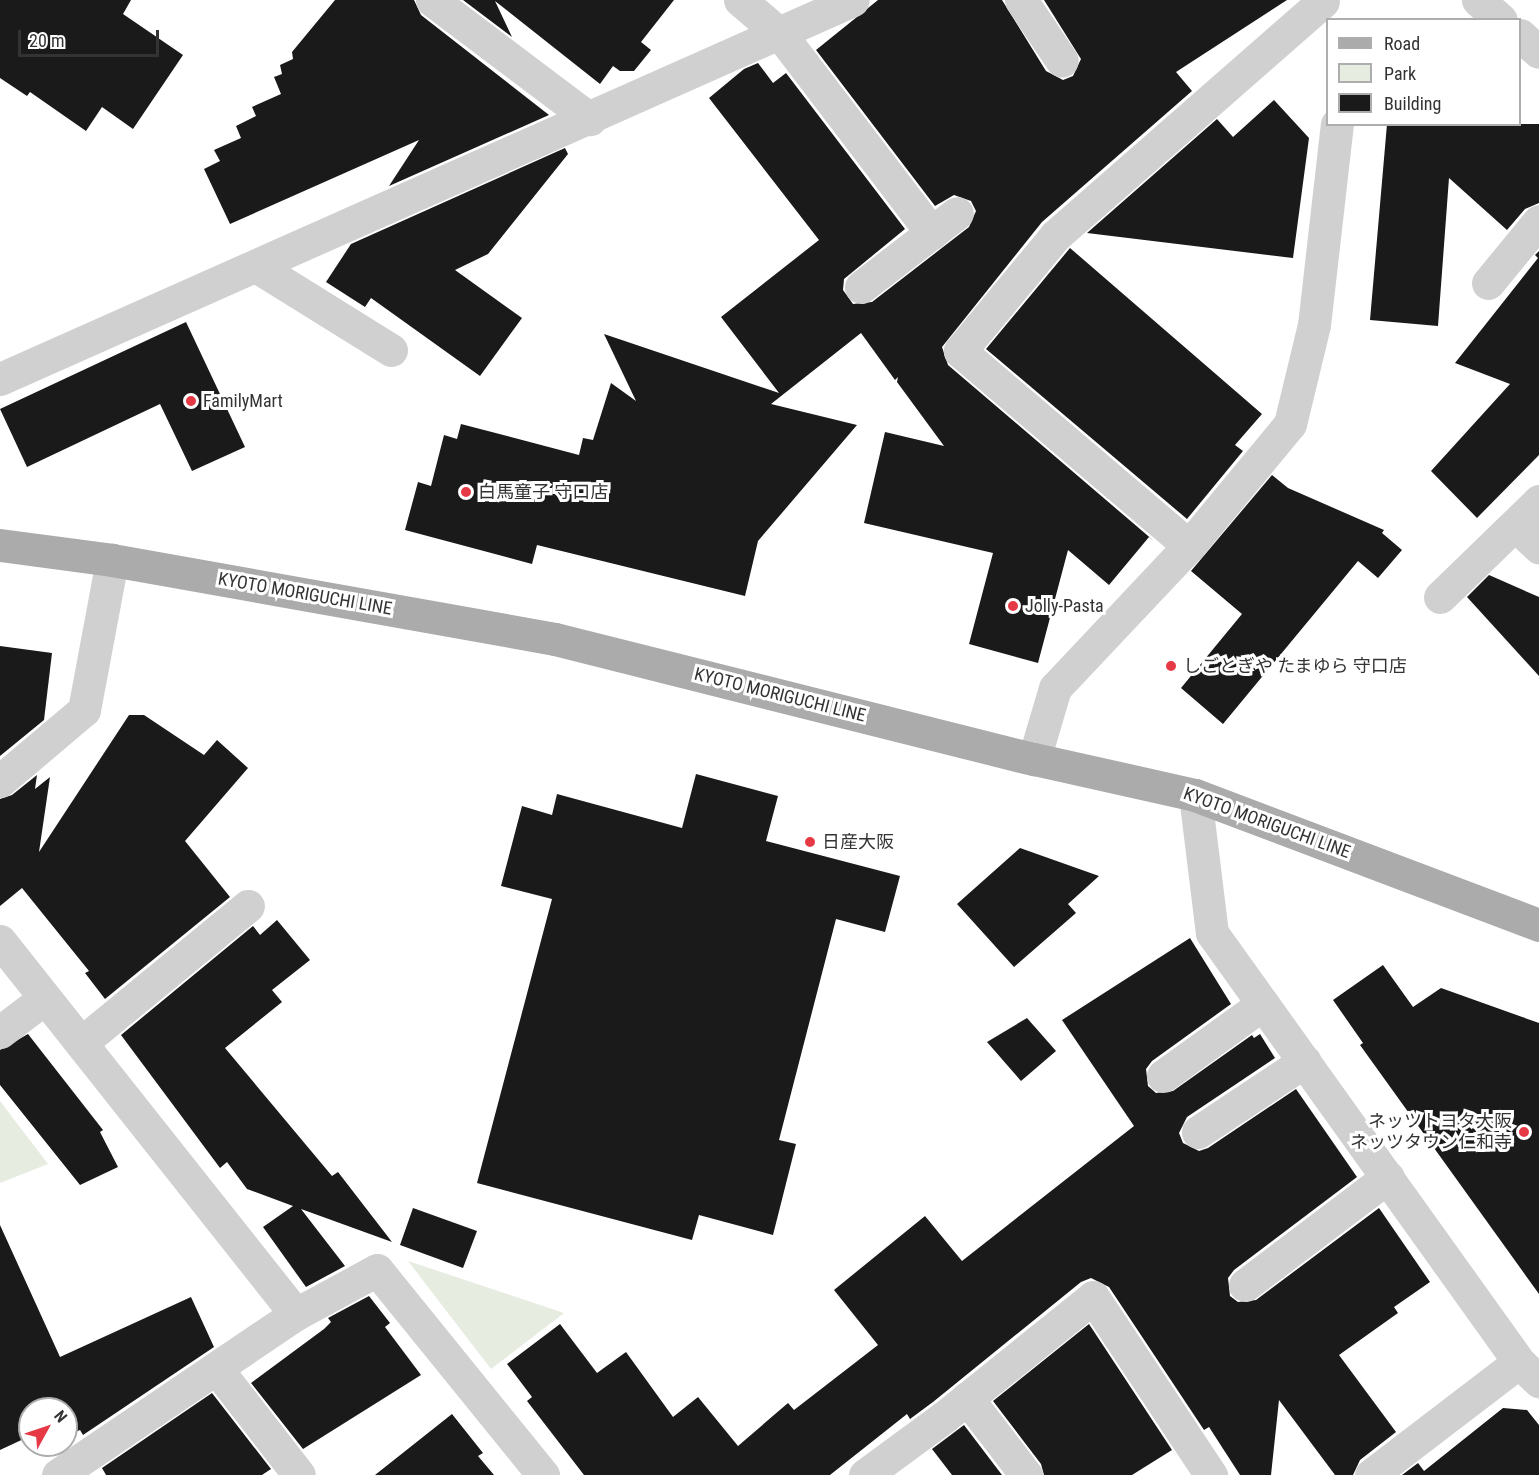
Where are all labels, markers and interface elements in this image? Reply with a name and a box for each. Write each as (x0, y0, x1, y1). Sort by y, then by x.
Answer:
scale bar (21, 18, 162, 56)
legend (1326, 18, 1521, 126)
text: 20 m (29, 30, 64, 51)
text: Road (1384, 33, 1420, 54)
text: Park (1384, 63, 1416, 84)
text: Building (1384, 93, 1441, 114)
place label: FamilyMart (203, 390, 283, 412)
marker: FamilyMart (184, 394, 198, 408)
place label: 白馬童子 守口店 (478, 481, 608, 503)
marker: 白馬童子 守口店 (459, 485, 473, 499)
street label: KYOTO MORIGUCHI LINE (216, 568, 394, 620)
place label: Jolly-Pasta (1025, 595, 1104, 617)
marker: Jolly-Pasta (1006, 599, 1020, 613)
place label: しごとぎや たまゆら 守口店 (1183, 655, 1407, 677)
marker: しごとぎや たまゆら 守口店 (1164, 659, 1178, 673)
street label: KYOTO MORIGUCHI LINE (692, 663, 868, 727)
street label: KYOTO MORIGUCHI LINE (1181, 783, 1353, 863)
place label: 日産大阪 (822, 831, 894, 853)
marker: 日産大阪 (803, 835, 817, 849)
place label: ネッツトヨタ大阪 ネッツタウン仁和寺 (1350, 1111, 1512, 1154)
marker: ネッツトヨタ大阪 ネッツタウン仁和寺 (1517, 1125, 1531, 1139)
north arrow (18, 1397, 78, 1457)
text: N (50, 1407, 71, 1426)

